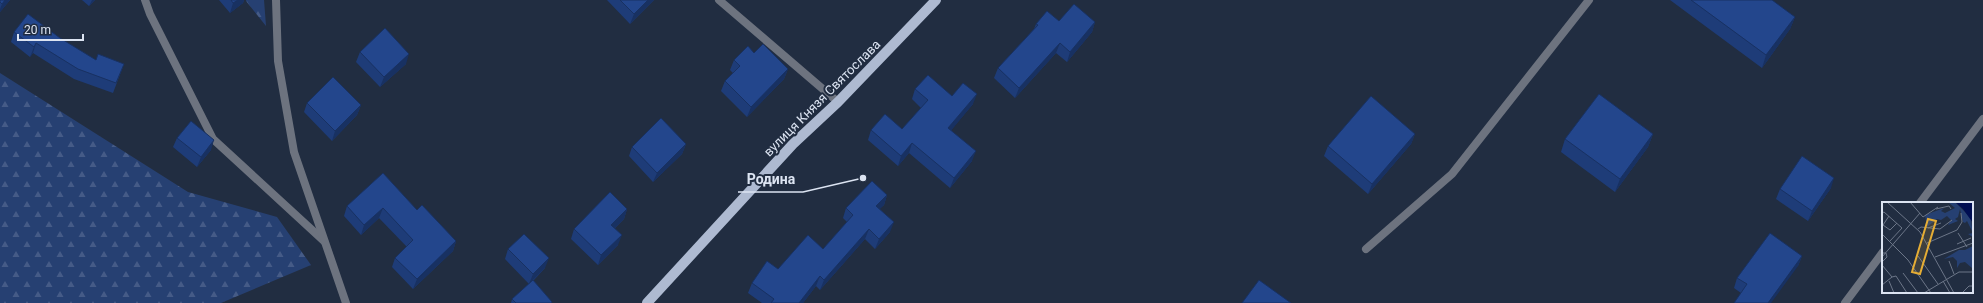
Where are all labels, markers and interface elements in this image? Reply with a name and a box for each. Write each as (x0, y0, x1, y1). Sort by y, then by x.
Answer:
scale bar (18, 16, 83, 42)
text: 20 m (24, 23, 51, 37)
street label: вулиця Князя Святослава (761, 37, 883, 159)
callout: Родина (738, 166, 803, 192)
text: Родина (747, 171, 796, 187)
inset map (1882, 202, 1973, 293)

